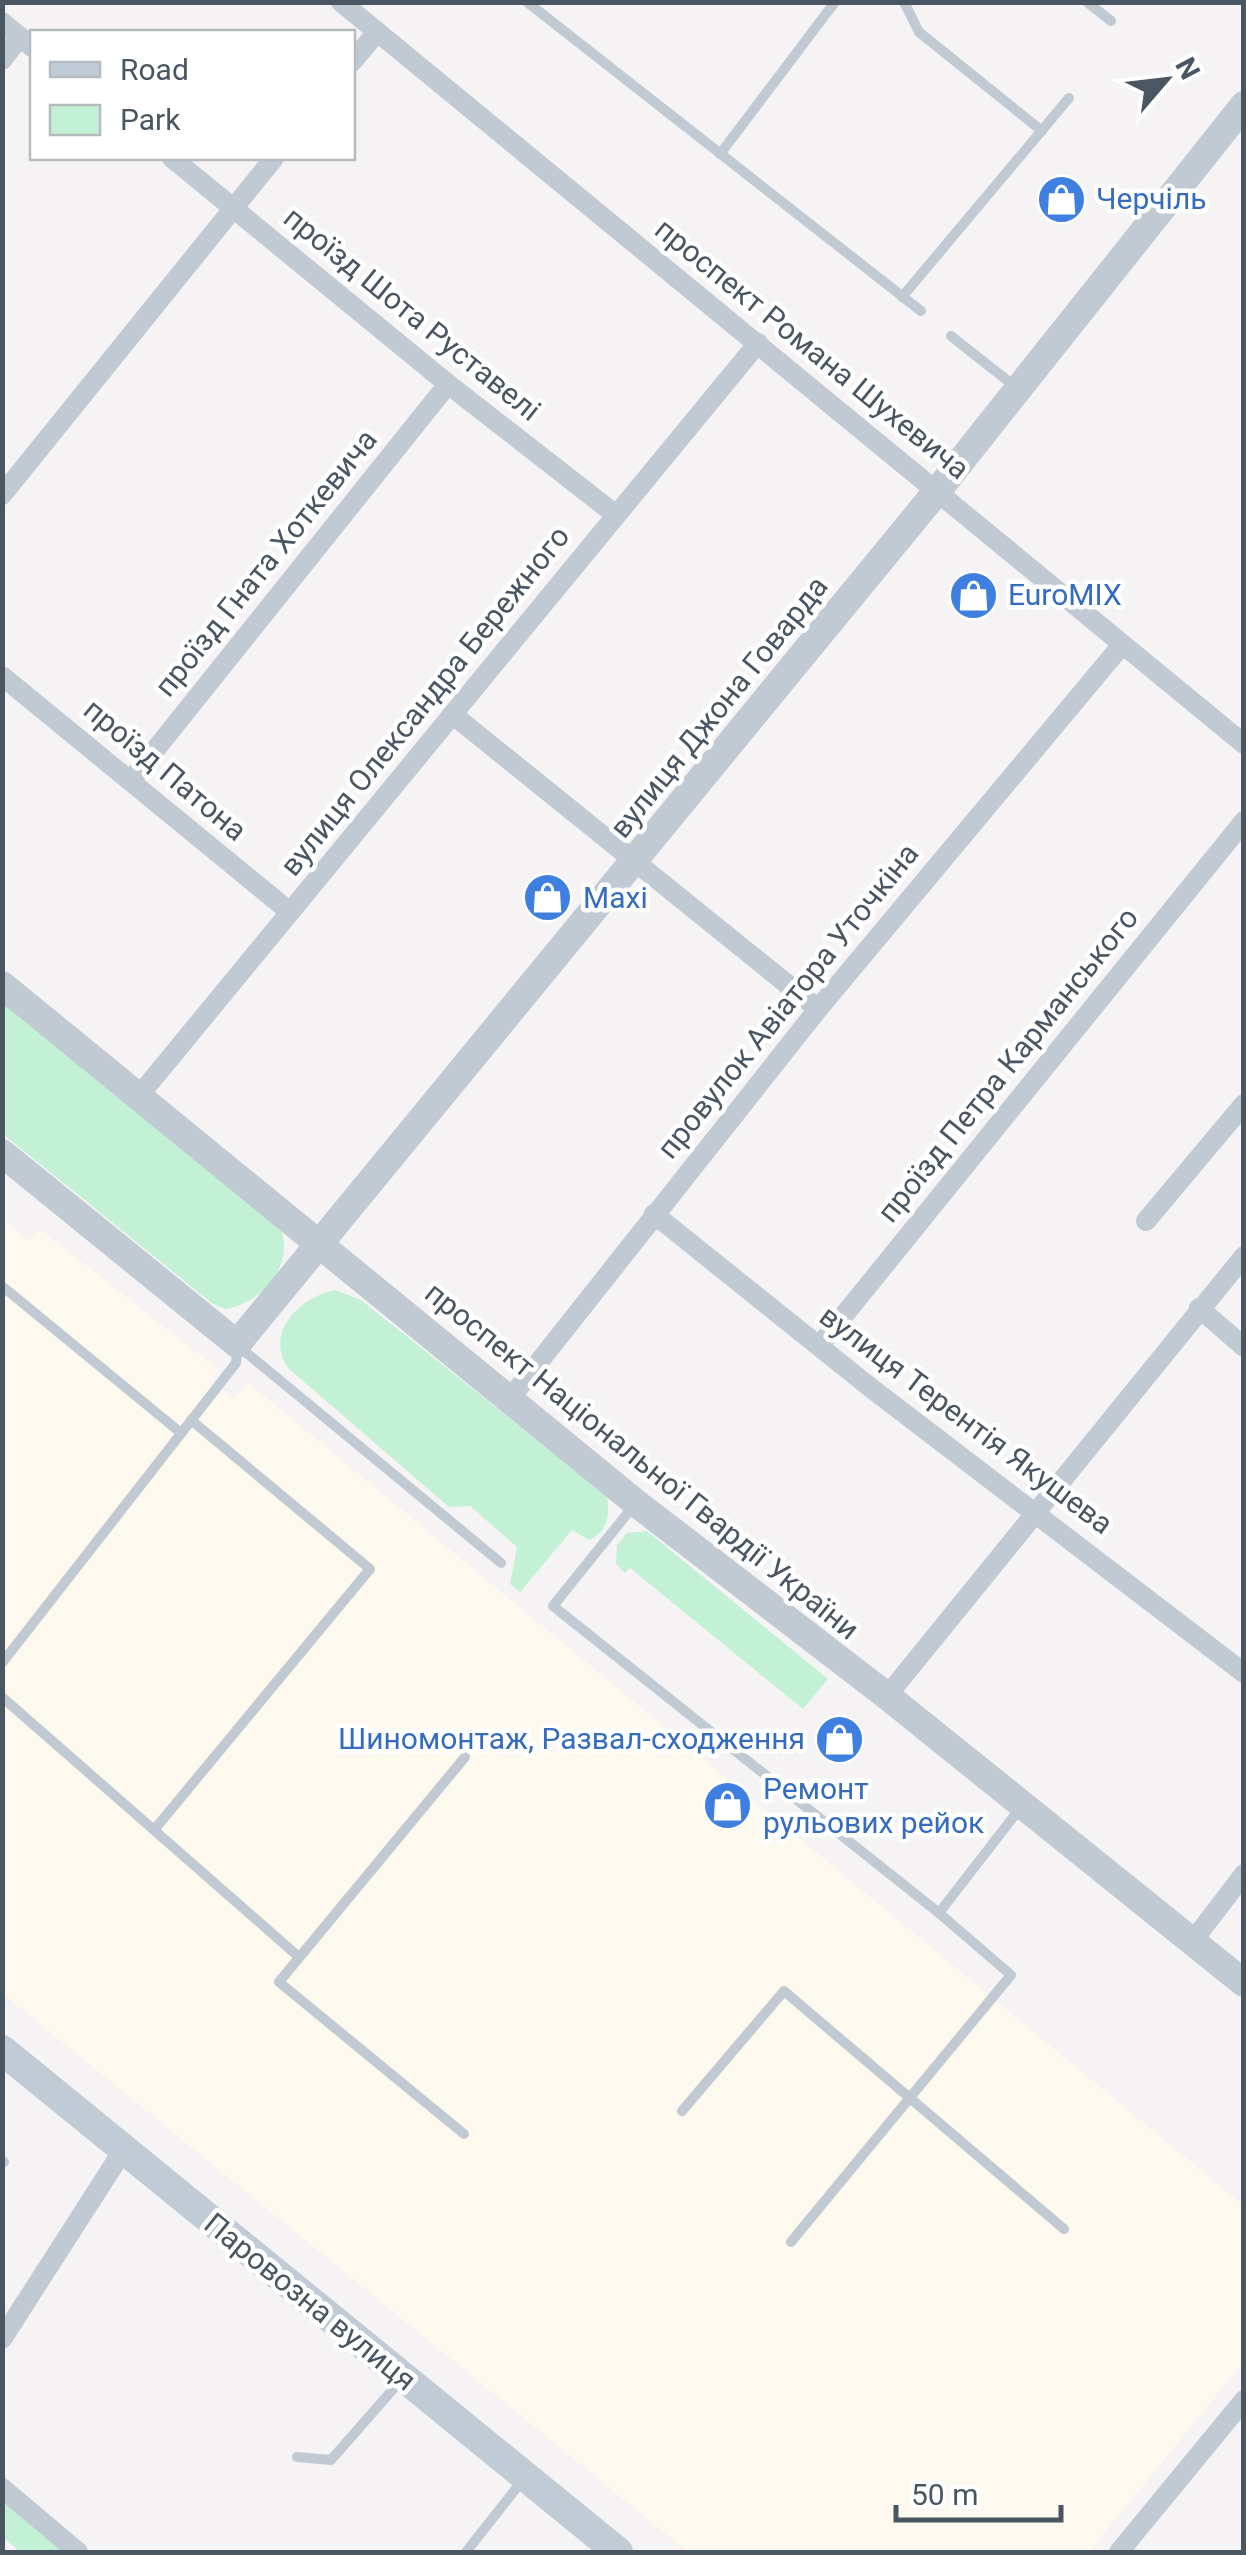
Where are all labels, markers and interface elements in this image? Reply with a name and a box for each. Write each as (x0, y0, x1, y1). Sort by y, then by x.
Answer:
legend (30, 30, 355, 160)
north arrow (1116, 30, 1216, 130)
text: Road (120, 52, 189, 87)
text: N (1168, 52, 1207, 85)
text: Park (120, 102, 181, 137)
shop icon: Черчіль (1035, 173, 1087, 225)
place label: Черчіль (1096, 181, 1207, 216)
street label: проїзд Шота Руставелі (277, 199, 547, 428)
street label: проспект Романа Шухевича (648, 211, 976, 486)
street label: проїзд Гната Хоткевича (147, 422, 384, 703)
street label: вулиця Олександра Бережного (273, 519, 576, 882)
street label: вулиця Джона Говарда (602, 569, 835, 844)
shop icon: EuroMIX (947, 569, 999, 621)
place label: EuroMIX (1008, 577, 1122, 612)
street label: проїзд Патона (77, 691, 254, 848)
street label: провулок Авіатора Уточкіна (650, 836, 925, 1165)
shop icon: Maxi (522, 872, 574, 924)
place label: Maxi (583, 880, 648, 915)
street label: проїзд Петра Карманського (870, 900, 1145, 1229)
street label: проспект Національної Гвардії України (418, 1275, 866, 1647)
street label: вулиця Терентія Якушева (813, 1298, 1120, 1541)
shop icon: Шиномонтаж, Развал-сходження (814, 1713, 866, 1765)
place label: Шиномонтаж, Развал-сходження (338, 1721, 805, 1756)
place label: Ремонт рульових рейок (763, 1771, 984, 1840)
shop icon: Ремонт рульових рейок (702, 1780, 754, 1832)
street label: Паровозна вулиця (198, 2206, 423, 2398)
scale bar (896, 2460, 1061, 2522)
text: 50 m (911, 2477, 978, 2512)

